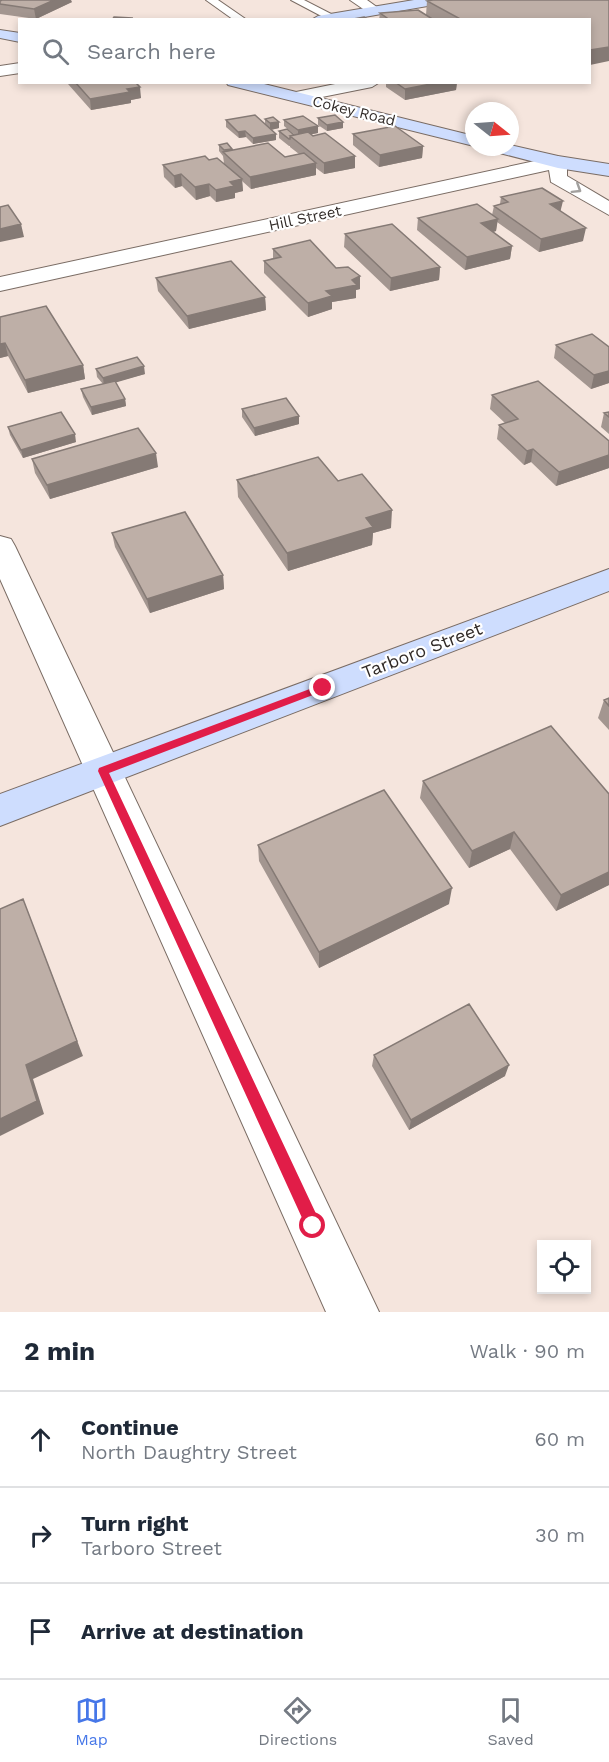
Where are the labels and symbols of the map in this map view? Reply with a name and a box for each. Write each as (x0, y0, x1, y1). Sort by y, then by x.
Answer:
street label: Cokey Road (311, 92, 397, 130)
north arrow (465, 102, 519, 156)
one-way arrow (571, 182, 581, 194)
street label: Hill Street (267, 201, 344, 234)
street label: Tarboro Street (359, 617, 485, 683)
route end (309, 674, 335, 700)
route start (299, 1212, 325, 1238)

